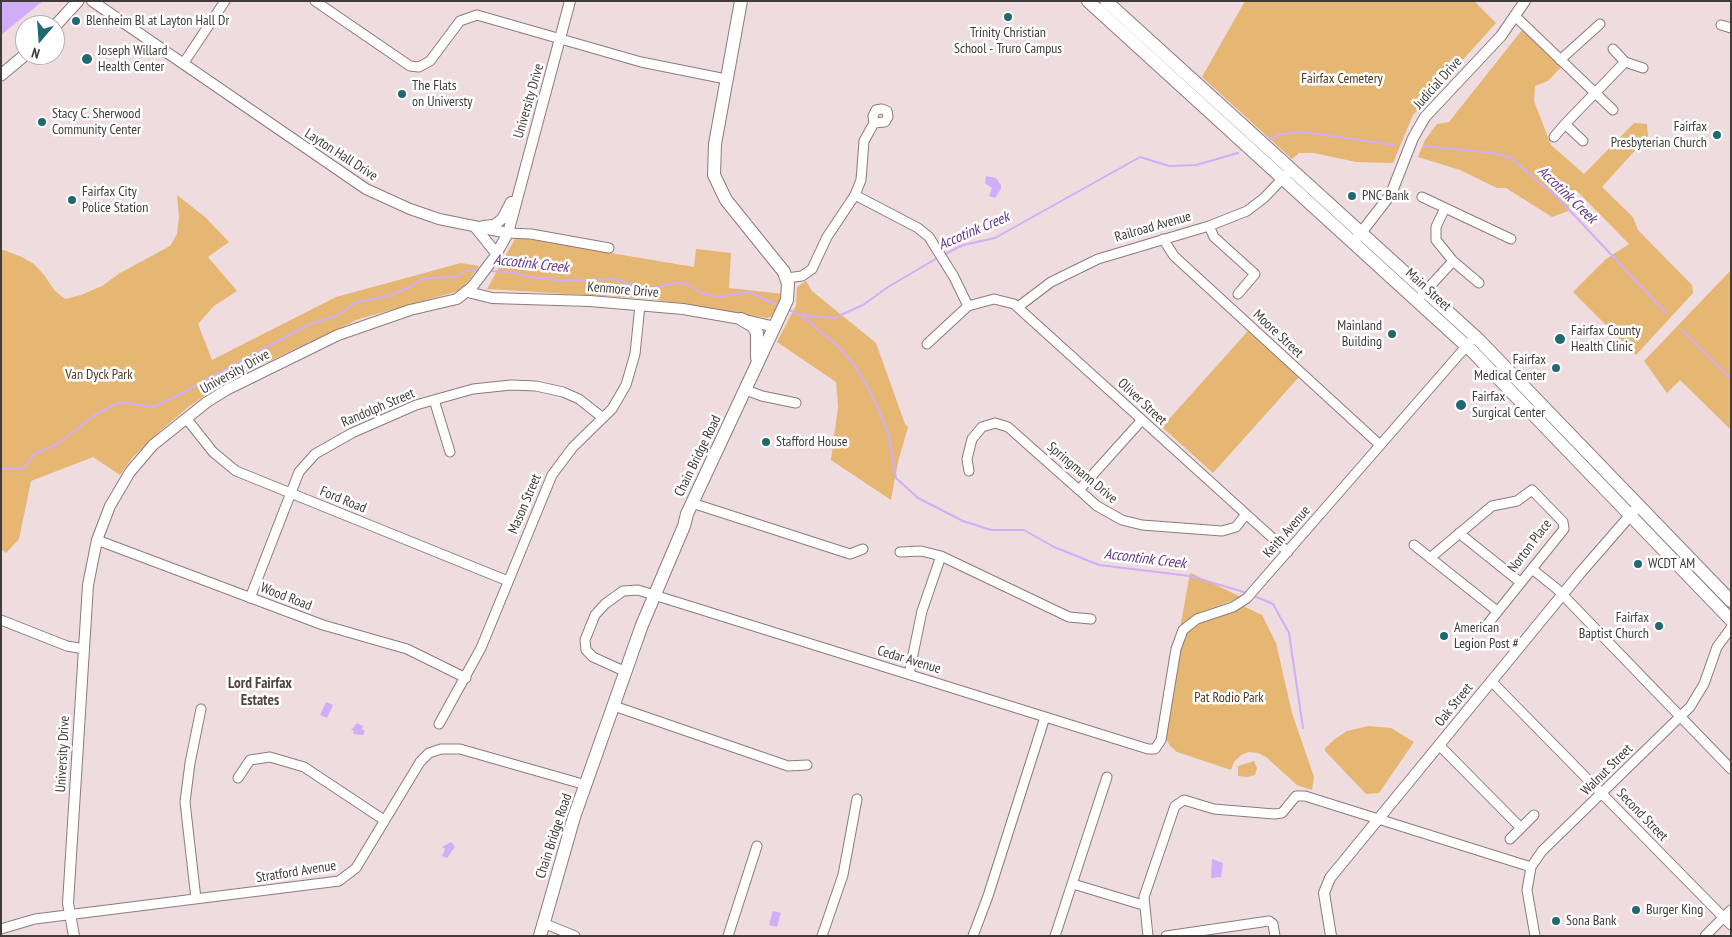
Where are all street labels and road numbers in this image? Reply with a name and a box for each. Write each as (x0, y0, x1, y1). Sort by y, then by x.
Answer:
street label: Judicial Drive (1410, 54, 1466, 112)
street label: University Drive (510, 62, 548, 140)
street label: Layton Hall Drive (301, 125, 381, 185)
street label: Railroad Avenue (1113, 208, 1193, 246)
street label: Main Street (1402, 265, 1454, 315)
street label: Kenmore Drive (587, 279, 659, 301)
street label: Moore Street (1249, 307, 1307, 361)
street label: University Drive (197, 346, 273, 398)
street label: Oliver Street (1114, 375, 1170, 429)
street label: Randolph Street (339, 385, 417, 431)
street label: Chain Bridge Road (671, 413, 725, 499)
street label: Springmann Drive (1043, 439, 1121, 507)
street label: Mason Street (505, 472, 545, 536)
street label: Ford Road (317, 483, 369, 517)
street label: Keith Avenue (1260, 503, 1314, 561)
street label: Norton Place (1505, 516, 1555, 576)
street label: Wood Road (258, 579, 314, 615)
street label: Cedar Avenue (875, 642, 943, 678)
street label: Oak Street (1432, 680, 1476, 730)
street label: University Drive (53, 715, 73, 793)
street label: Walnut Street (1578, 741, 1636, 799)
street label: Second Street (1613, 785, 1671, 845)
street label: Chain Bridge Road (532, 791, 576, 881)
street label: Stratford Avenue (255, 857, 337, 887)

